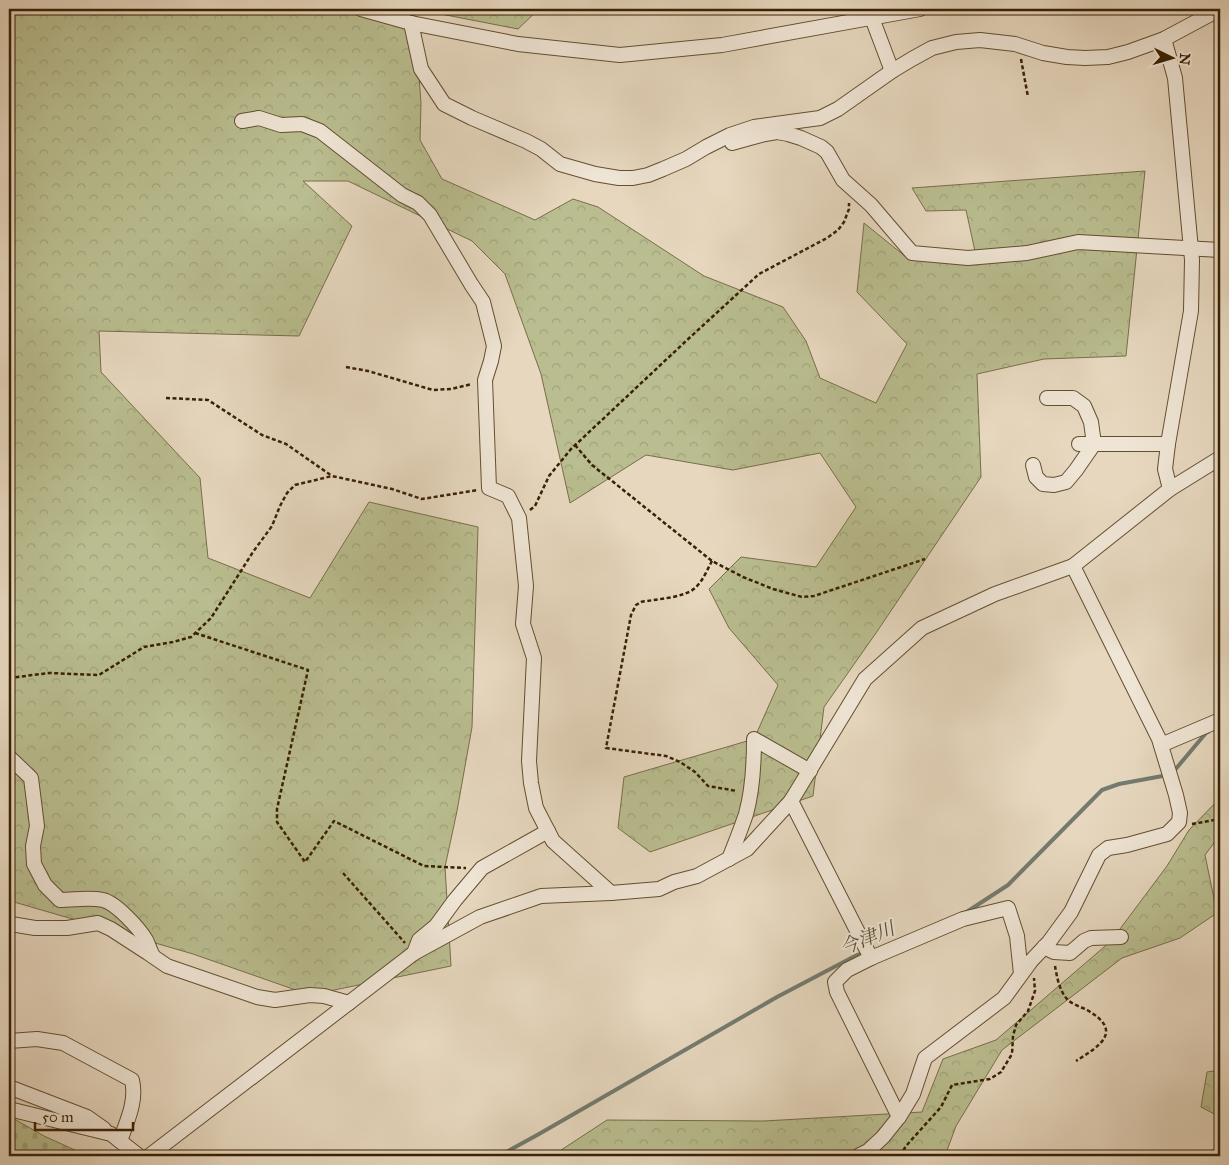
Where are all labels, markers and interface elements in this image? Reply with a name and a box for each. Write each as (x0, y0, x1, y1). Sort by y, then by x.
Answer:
north arrow (1146, 32, 1196, 82)
text: N (1175, 52, 1193, 66)
water label: 今津川 (836, 916, 900, 959)
scale bar (35, 1100, 132, 1132)
text: 50 m (42, 1108, 74, 1126)

